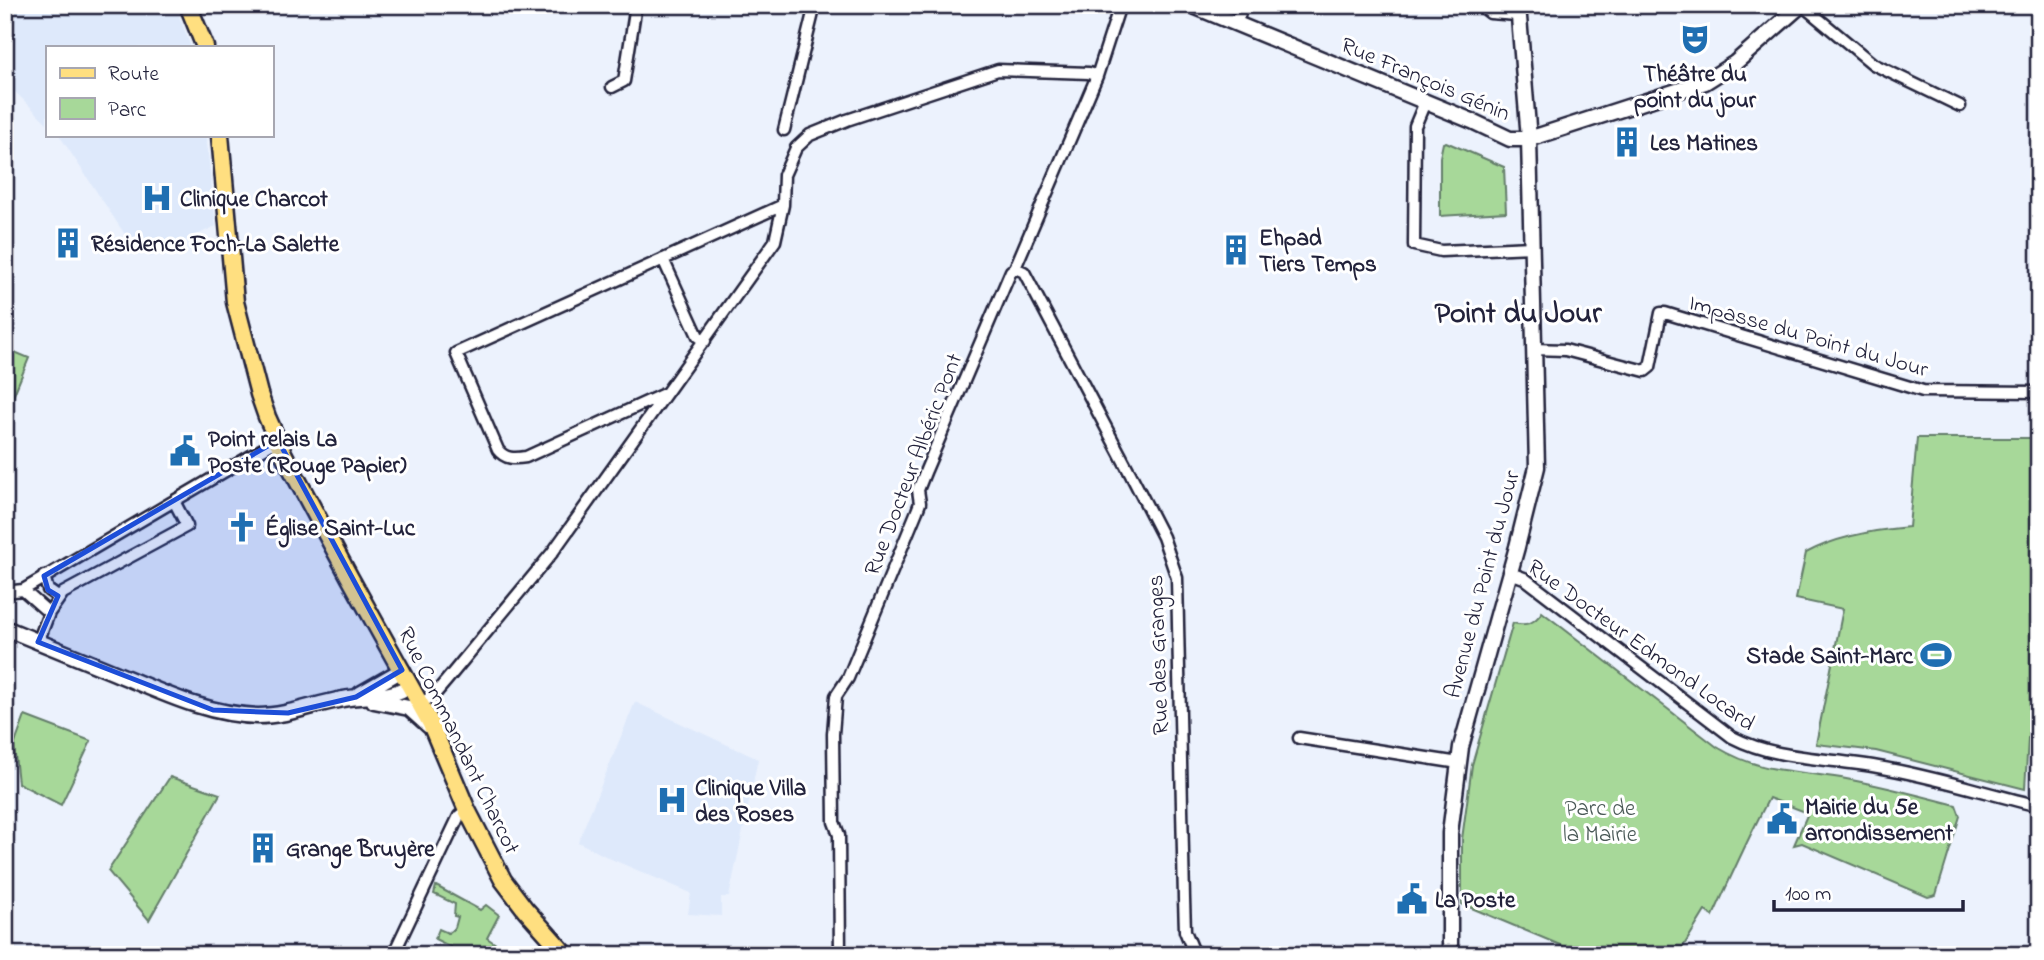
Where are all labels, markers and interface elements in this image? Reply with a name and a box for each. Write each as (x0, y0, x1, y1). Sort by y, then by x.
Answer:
theatre icon: Théâtre du point du jour (1678, 22, 1712, 56)
street label: Rue François Génin (1335, 30, 1515, 131)
legend (46, 46, 273, 136)
place label: Théâtre du point du jour (1634, 59, 1757, 118)
text: Route (108, 60, 160, 90)
text: Parc (108, 96, 147, 126)
building icon: Les Matines (1610, 125, 1644, 159)
place label: Les Matines (1650, 128, 1758, 161)
hospital icon: Clinique Charcot (140, 181, 174, 215)
place label: Clinique Charcot (180, 184, 328, 217)
place label: Ehpad Tiers Temps (1259, 223, 1377, 282)
building icon: Résidence Foch-La Salette (51, 226, 85, 260)
place label: Résidence Foch-La Salette (91, 229, 340, 262)
building icon: Ehpad Tiers Temps (1219, 233, 1253, 267)
street label: Impasse du Point du Jour (1685, 287, 1933, 388)
district label: Point du Jour (1435, 293, 1602, 337)
street label: Rue Docteur Albéric Pont (857, 349, 972, 581)
place label: Point relais La Poste (Rouge Papier) (208, 424, 407, 485)
public building icon: Point relais La Poste (Rouge Papier) (168, 434, 202, 468)
street label: Avenue du Point du Jour (1437, 466, 1530, 702)
church icon: Église Saint-Luc (225, 510, 259, 544)
place label: Église Saint-Luc (265, 513, 416, 548)
street label: Rue Docteur Edmond Locard (1520, 552, 1761, 740)
street label: Rue des Granges (1140, 574, 1180, 736)
street label: Rue Commandant Charcot (388, 622, 527, 860)
sports icon: Stade Saint-Marc (1919, 638, 1953, 672)
place label: Stade Saint-Marc (1746, 641, 1914, 674)
place label: Clinique Villa des Roses (695, 773, 806, 832)
hospital icon: Clinique Villa des Roses (655, 783, 689, 817)
place label: Mairie du 5e arrondissement (1805, 792, 1953, 851)
park label: Parc de la Mairie (1563, 793, 1638, 852)
public building icon: Mairie du 5e arrondissement (1765, 802, 1799, 836)
building icon: Grange Bruyère (246, 831, 280, 865)
place label: Grange Bruyère (286, 834, 435, 869)
scale bar (1774, 869, 1964, 913)
text: 100 m (1785, 880, 1831, 910)
public building icon: La Poste (1395, 882, 1429, 916)
place label: La Poste (1435, 885, 1516, 918)

